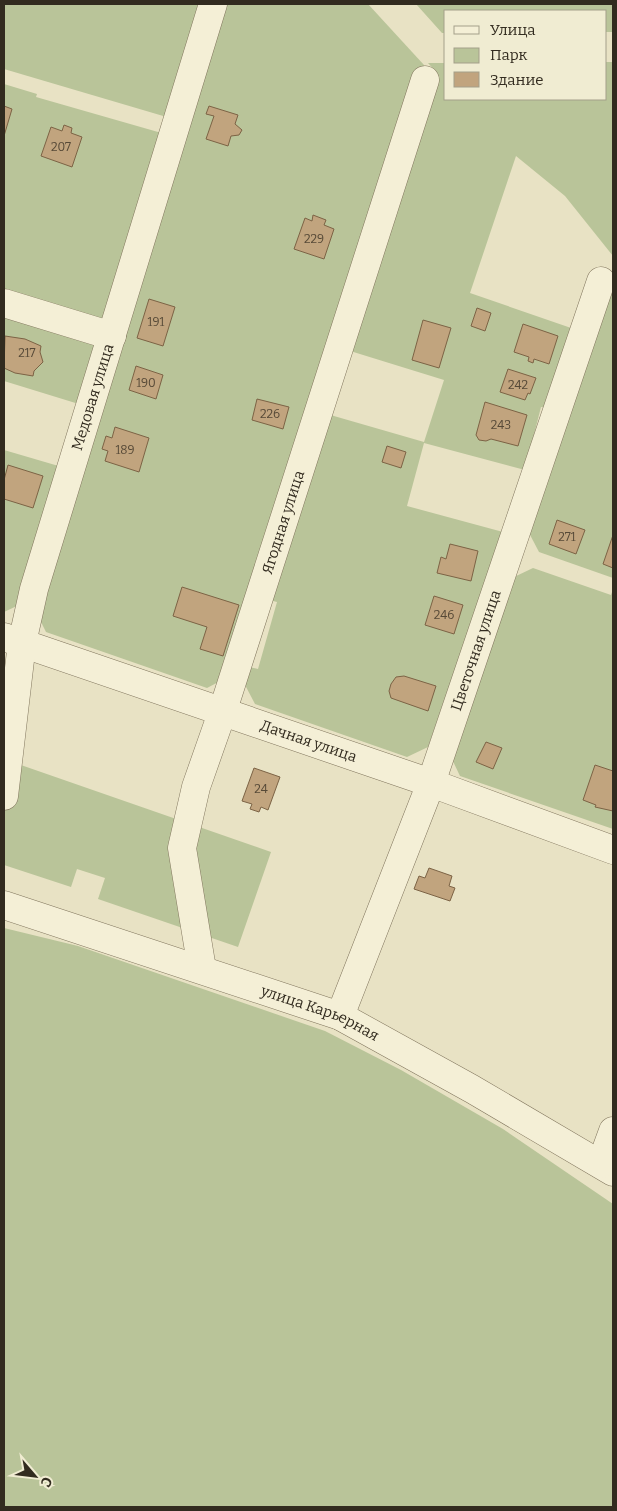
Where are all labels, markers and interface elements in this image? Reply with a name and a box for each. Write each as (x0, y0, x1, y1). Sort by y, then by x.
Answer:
legend (444, 10, 607, 100)
text: Улица (490, 21, 536, 39)
text: Парк (490, 46, 528, 64)
text: Здание (490, 71, 544, 89)
house number: 207 (51, 140, 71, 154)
house number: 229 (304, 232, 324, 246)
house number: 191 (148, 315, 165, 329)
street label: Медовая улица (68, 342, 118, 453)
house number: 217 (18, 346, 36, 360)
house number: 190 (136, 376, 156, 390)
house number: 242 (508, 378, 528, 392)
house number: 226 (260, 407, 280, 421)
house number: 243 (491, 418, 511, 432)
house number: 189 (115, 443, 135, 457)
street label: Ягодная улица (258, 468, 308, 576)
house number: 271 (558, 530, 576, 544)
street label: Цветочная улица (447, 588, 505, 713)
house number: 246 (434, 608, 454, 622)
street label: Дачная улица (258, 716, 359, 766)
house number: 24 (254, 782, 268, 796)
street label: улица Карьерная (258, 981, 382, 1045)
north arrow (10, 1451, 60, 1501)
text: С (36, 1474, 56, 1490)

